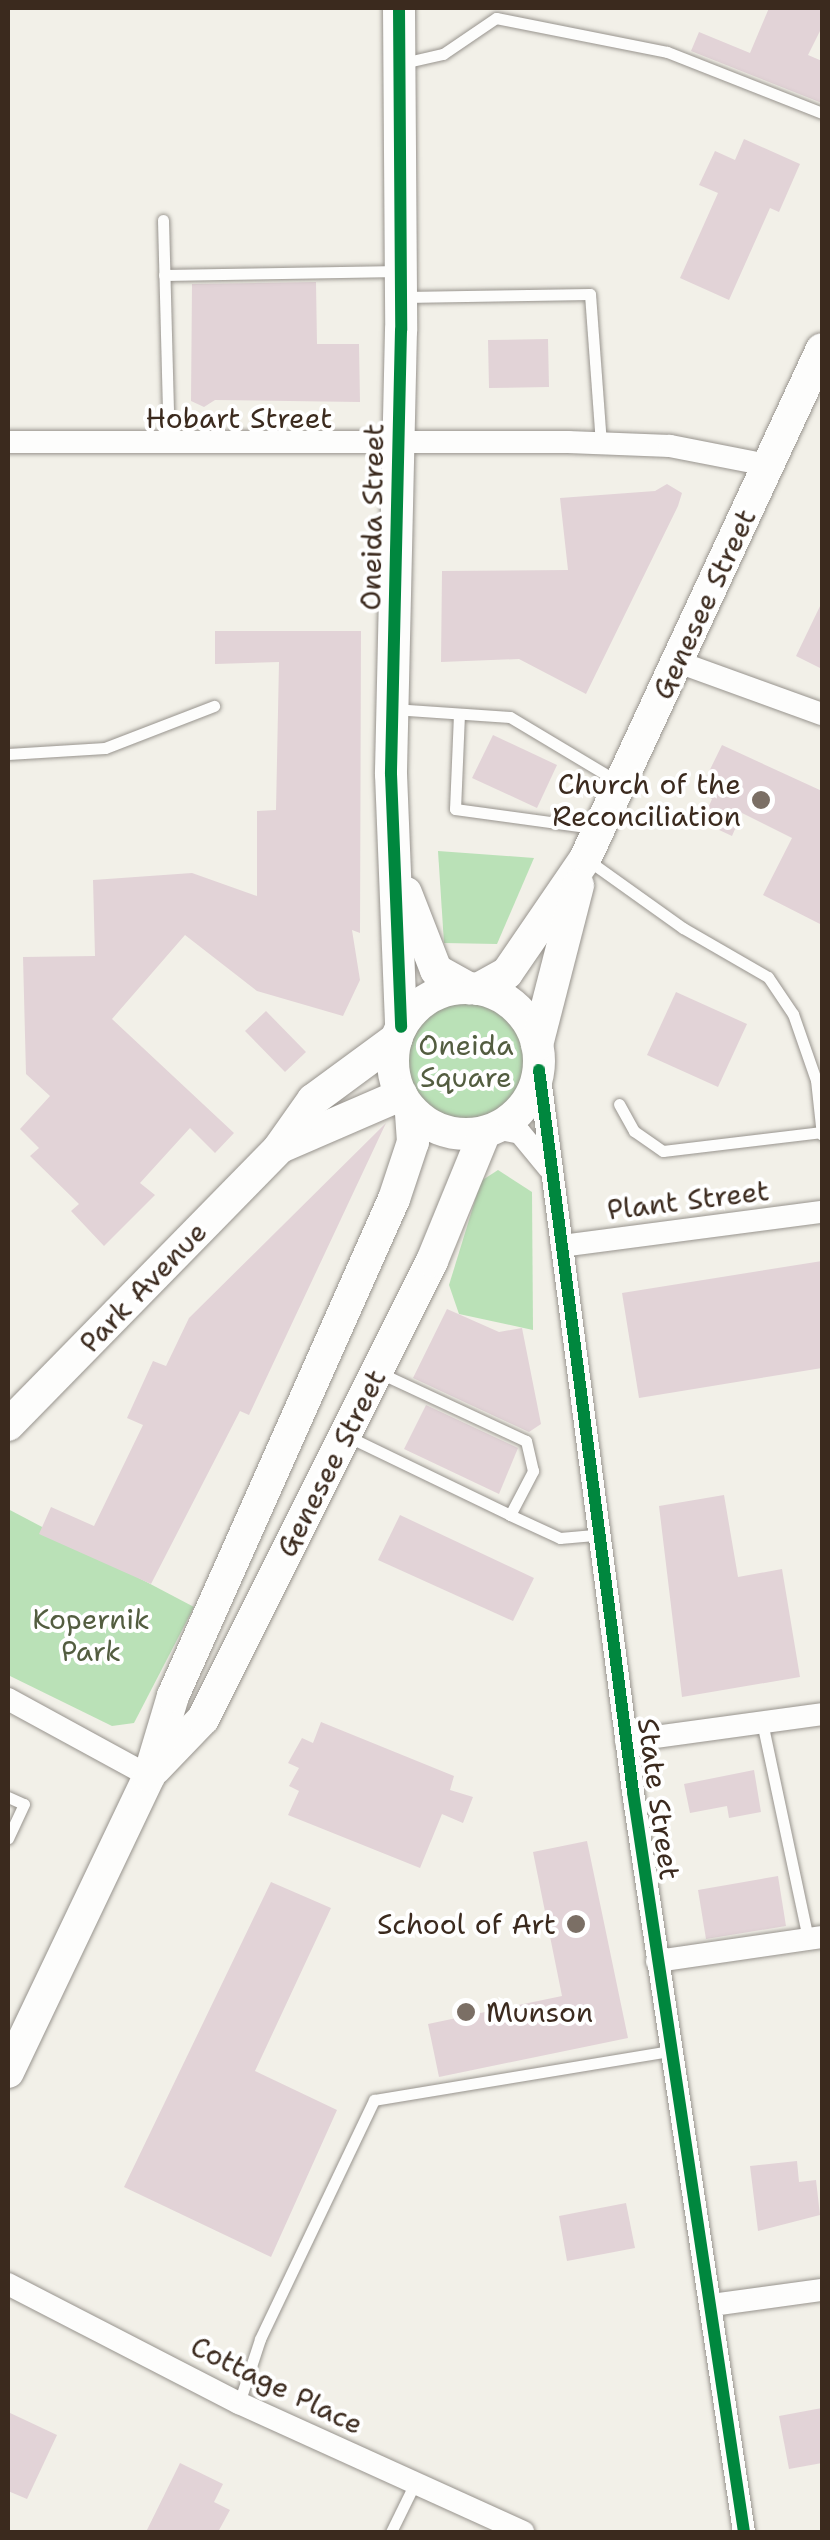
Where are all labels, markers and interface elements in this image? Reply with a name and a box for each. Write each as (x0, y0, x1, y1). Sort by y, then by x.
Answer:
street label: Hobart Street (146, 401, 332, 435)
street label: Oneida Street (354, 423, 390, 611)
street label: Genesee Street (645, 504, 763, 704)
place label: Church of the Reconciliation (552, 767, 741, 833)
marker: Church of the Reconciliation (750, 789, 772, 811)
park label: Oneida Square (418, 1028, 514, 1094)
street label: Plant Street (605, 1173, 771, 1227)
street label: Park Avenue (72, 1215, 214, 1359)
street label: Genesee Street (269, 1364, 393, 1562)
park label: Kopernik Park (32, 1602, 150, 1668)
street label: State Street (631, 1716, 687, 1882)
place label: School of Art (377, 1907, 556, 1941)
marker: School of Art (565, 1913, 587, 1935)
place label: Munson (486, 1995, 593, 2029)
marker: Munson (455, 2001, 477, 2023)
street label: Cottage Place (185, 2329, 369, 2441)

